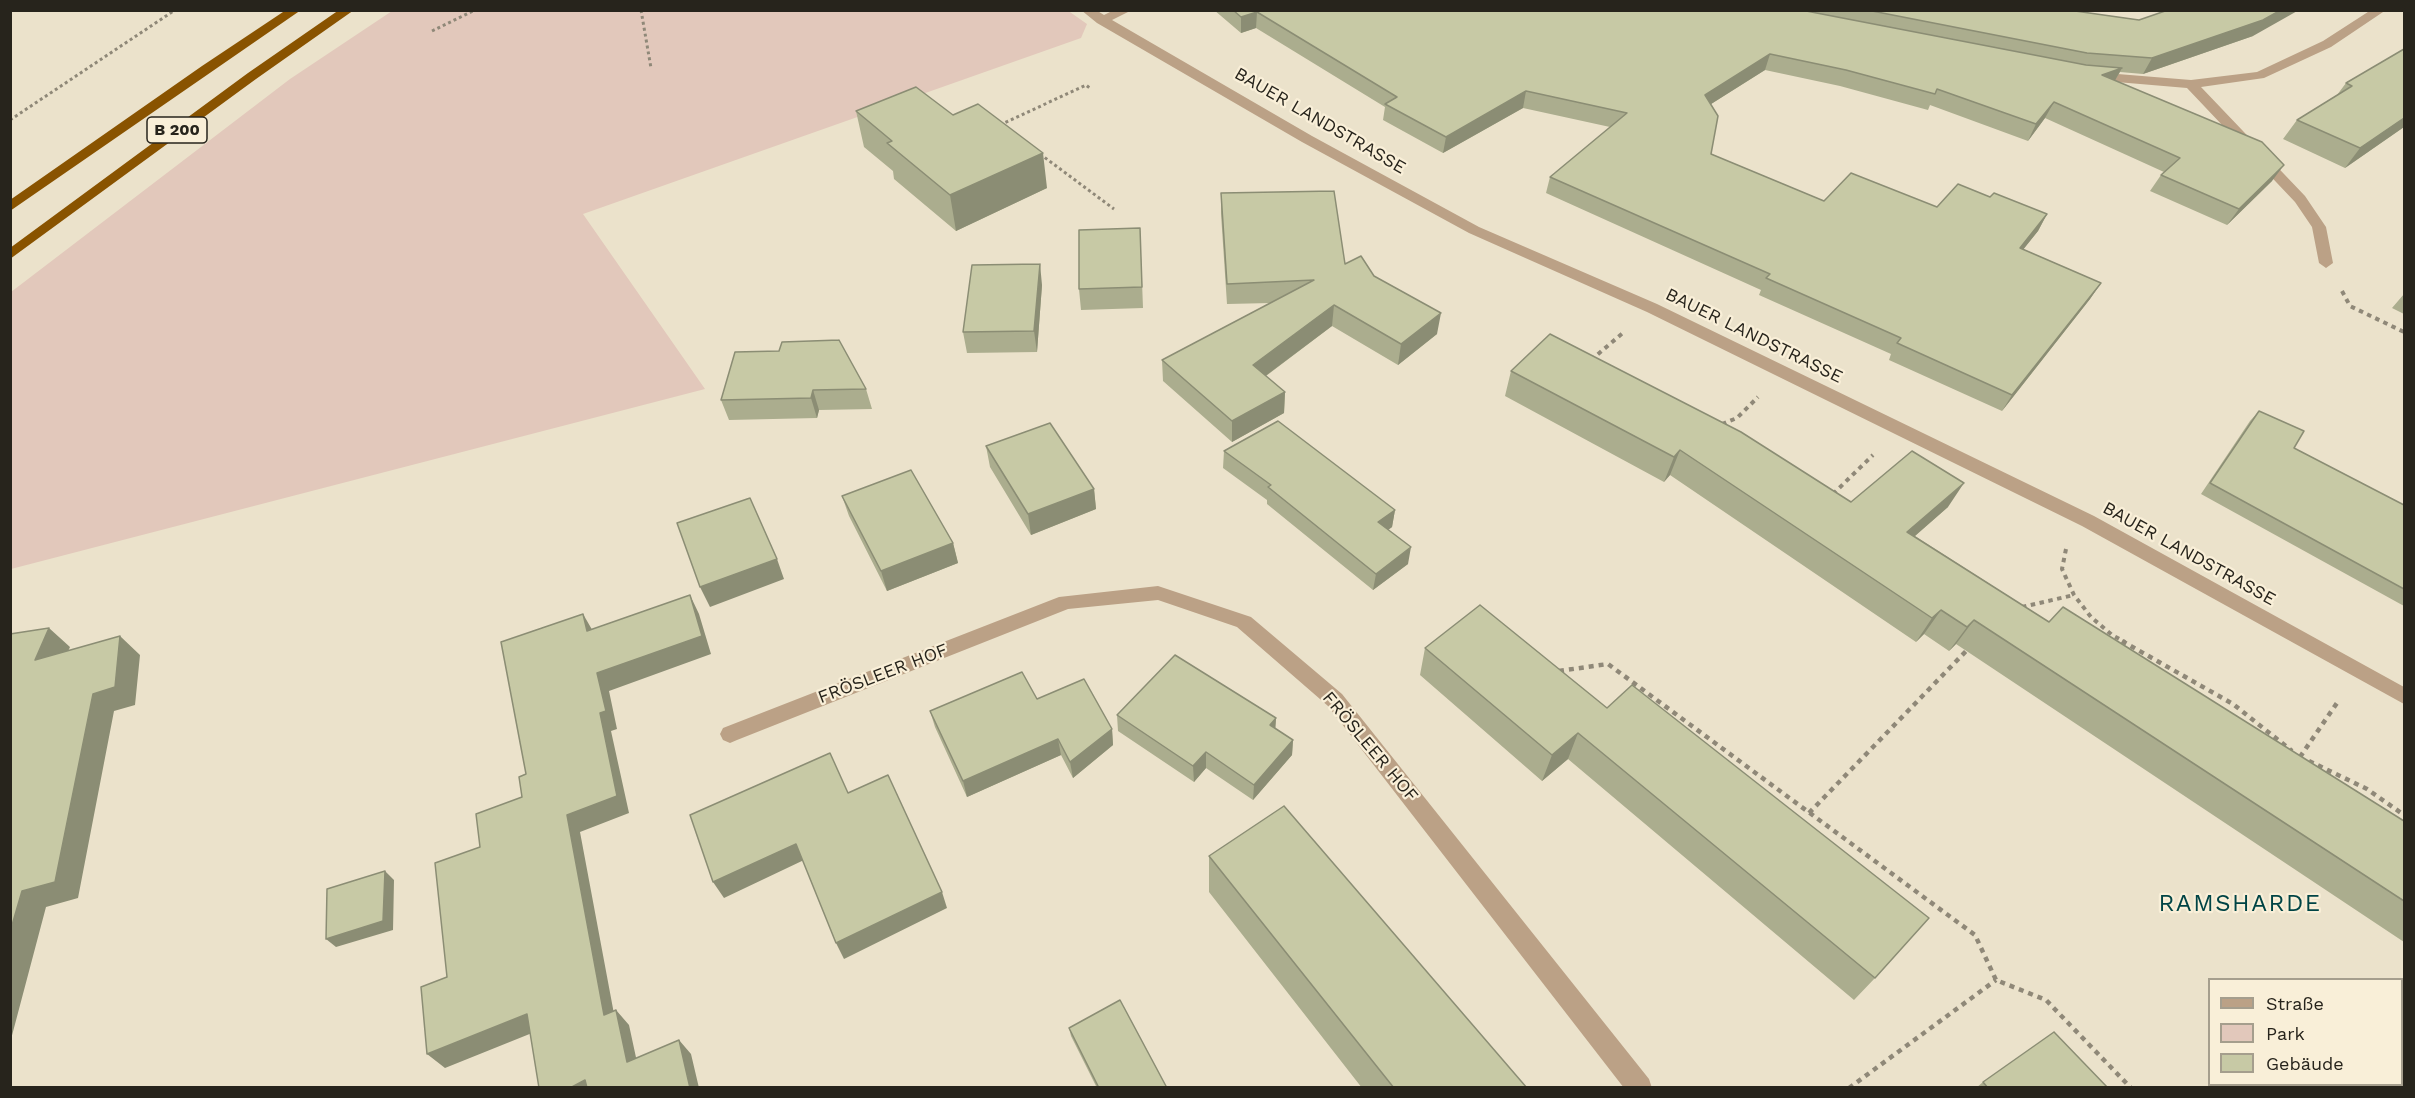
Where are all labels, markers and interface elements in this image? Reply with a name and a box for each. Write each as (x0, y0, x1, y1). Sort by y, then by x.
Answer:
street label: BAUER LANDSTRASSE (1230, 63, 1410, 179)
road number: B 200 (147, 117, 207, 143)
street label: BAUER LANDSTRASSE (1662, 284, 1846, 388)
street label: BAUER LANDSTRASSE (2099, 497, 2279, 611)
street label: FRÖSLEER HOF (815, 639, 951, 709)
street label: FRÖSLEER HOF (1318, 687, 1422, 807)
district label: RAMSHARDE (2158, 890, 2322, 918)
legend (2208, 978, 2403, 1086)
text: Straße (2266, 993, 2324, 1014)
text: Park (2266, 1023, 2305, 1044)
text: Gebäude (2266, 1053, 2344, 1074)

